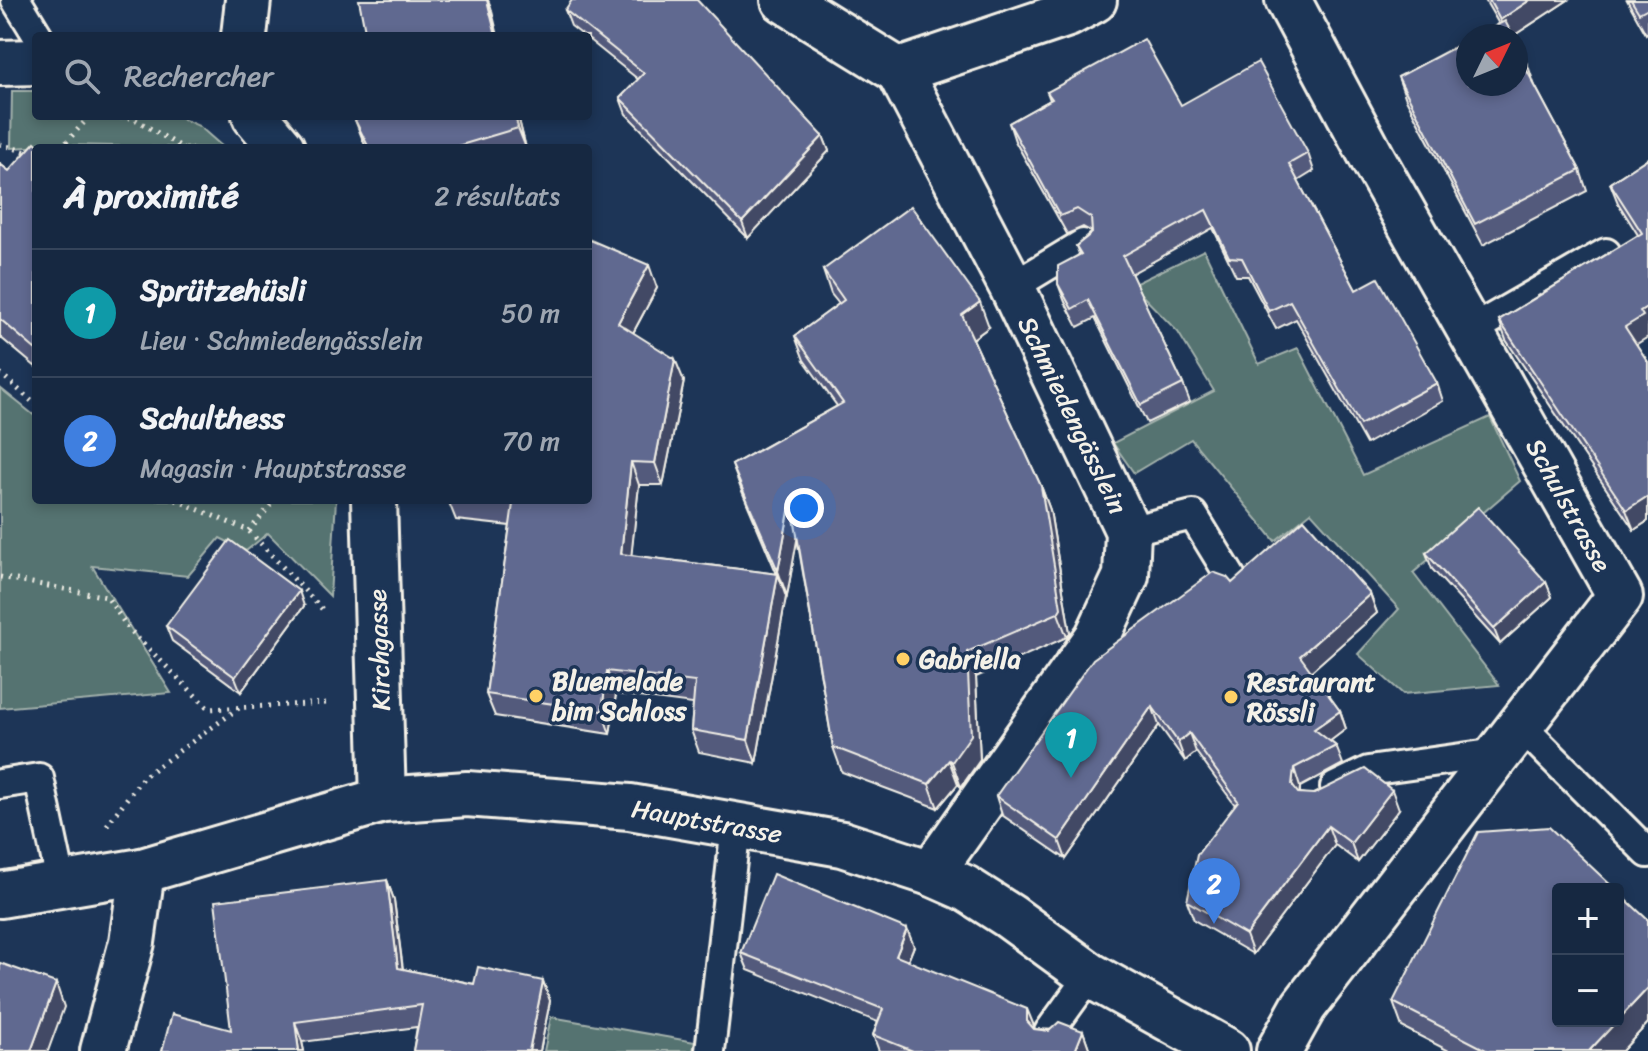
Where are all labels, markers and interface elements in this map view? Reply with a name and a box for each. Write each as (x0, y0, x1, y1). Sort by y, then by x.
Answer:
north arrow (1456, 24, 1528, 96)
search box (32, 32, 592, 120)
text: Rechercher (124, 49, 274, 103)
icon: search (60, 54, 104, 98)
text: À proximité (64, 166, 239, 226)
text: 2 résultats (434, 173, 560, 219)
text: Sprützehüsli (140, 263, 306, 317)
text: 1 (84, 290, 96, 336)
text: 50 m (501, 290, 560, 336)
street label: Schmiedengässlein (1005, 308, 1141, 522)
text: Lieu · Schmiedengässlein (140, 317, 423, 363)
text: Schulthess (140, 391, 285, 445)
text: 2 (82, 418, 98, 464)
text: 70 m (502, 418, 560, 464)
street label: Schulstrasse (1513, 429, 1625, 581)
text: Magasin · Hauptstrasse (140, 445, 406, 491)
your location (784, 488, 824, 528)
street label: Kirchgasse (354, 588, 404, 712)
place label: Gabriella (919, 636, 1021, 682)
marker: Gabriella (894, 650, 912, 668)
place label: Bluemelade bim Schloss (551, 658, 687, 734)
place label: Restaurant Rössli (1246, 659, 1376, 735)
marker: Bluemelade bim Schloss (527, 687, 545, 705)
marker: Restaurant Rössli (1222, 688, 1240, 706)
pin: 1 (1045, 712, 1097, 778)
street label: Hauptstrasse (628, 785, 786, 857)
pin: 2 (1188, 858, 1240, 924)
map controls (1552, 883, 1624, 1027)
button: + (1552, 883, 1624, 955)
button: − (1552, 955, 1624, 1027)

